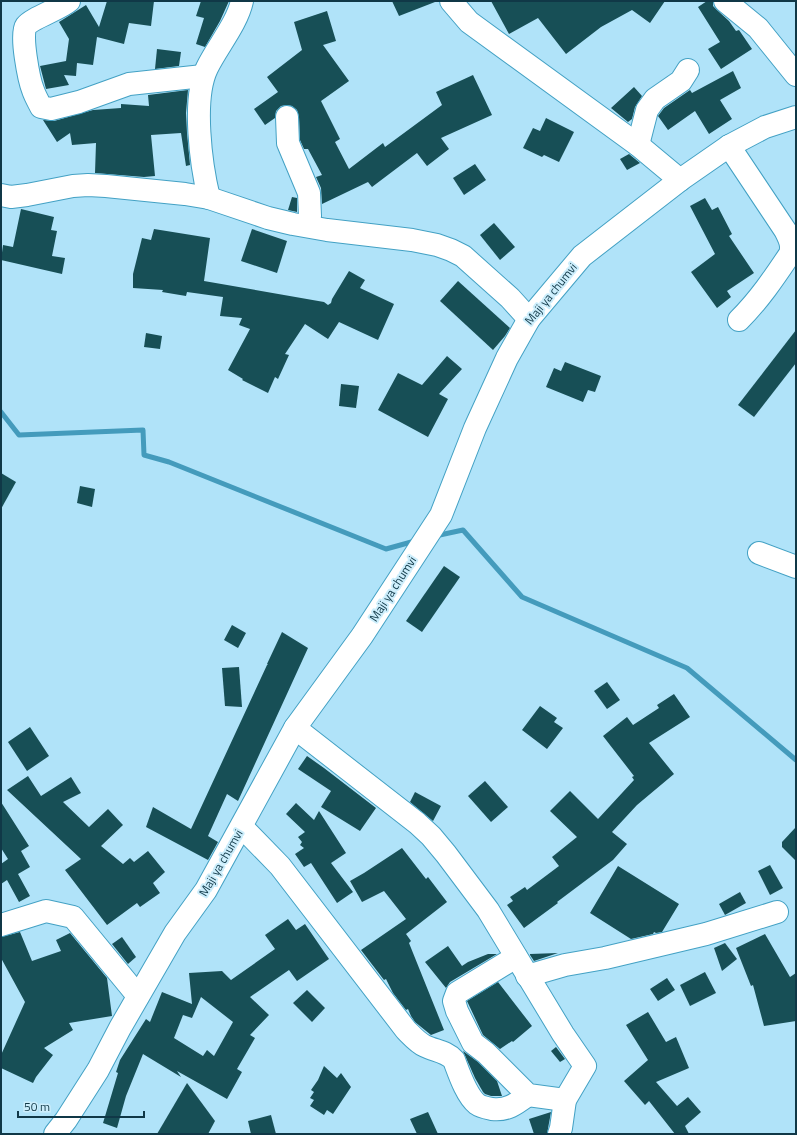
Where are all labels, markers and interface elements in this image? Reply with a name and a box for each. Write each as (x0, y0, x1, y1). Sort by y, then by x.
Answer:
street label: Maji ya chumvi (520, 259, 582, 329)
street label: Maji ya chumvi (364, 552, 421, 625)
street label: Maji ya chumvi (194, 826, 247, 900)
scale bar (18, 1093, 144, 1119)
text: 50 m (24, 1097, 50, 1116)

